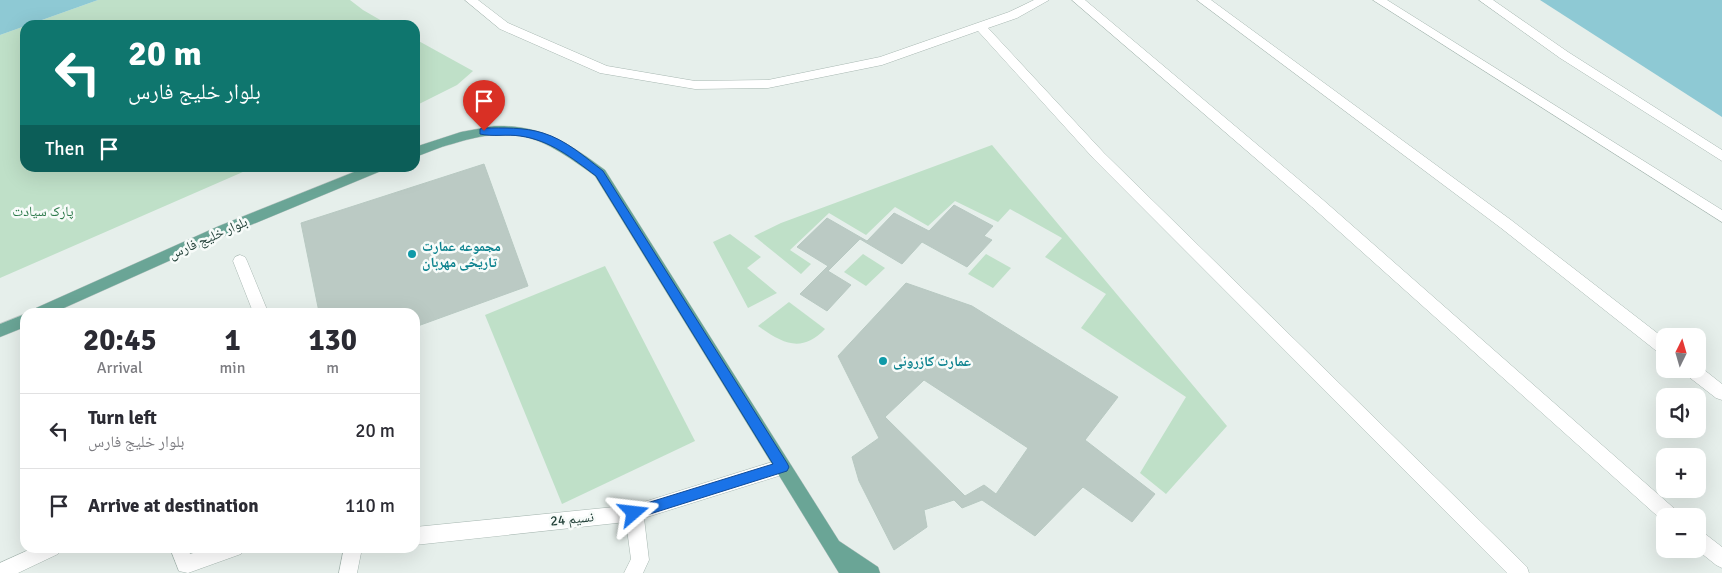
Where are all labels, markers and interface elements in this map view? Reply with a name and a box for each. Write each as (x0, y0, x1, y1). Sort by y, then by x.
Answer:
text: 20 m (128, 32, 202, 75)
icon: left (45, 40, 110, 105)
text: بلوار خلیج فارس (128, 78, 261, 105)
pin (463, 80, 505, 131)
icon: arrive (470, 87, 498, 115)
icon: arrive (95, 135, 123, 163)
text: Then (45, 137, 85, 161)
park label: پارک سیادت (12, 203, 74, 220)
street label: بلوار خلیج فارس (166, 213, 251, 264)
place label: مجموعه عمارت تاریخی مهربان (422, 238, 501, 271)
marker: مجموعه عمارت تاریخی مهربان (406, 248, 418, 260)
text: 20:45 (83, 322, 157, 359)
text: 1 (224, 322, 241, 359)
text: 130 (308, 322, 357, 359)
north arrow (1656, 328, 1706, 378)
map controls (1656, 328, 1706, 558)
place label: عمارت کازرونی (893, 353, 971, 370)
marker: عمارت کازرونی (877, 355, 889, 367)
text: Arrival (97, 358, 143, 378)
text: min (220, 358, 245, 378)
text: m (326, 358, 339, 378)
button: sound (1656, 388, 1706, 438)
text: Turn left (88, 406, 157, 430)
icon: left (45, 417, 73, 445)
text: 20 m (355, 419, 395, 443)
text: بلوار خلیج فارس (88, 432, 185, 452)
button: + (1656, 448, 1706, 498)
position arrow (607, 486, 659, 538)
icon: arrive (45, 492, 73, 520)
text: Arrive at destination (88, 494, 259, 518)
text: 110 m (345, 494, 395, 518)
street label: نسیم 24 (549, 508, 595, 531)
button: − (1656, 508, 1706, 558)

